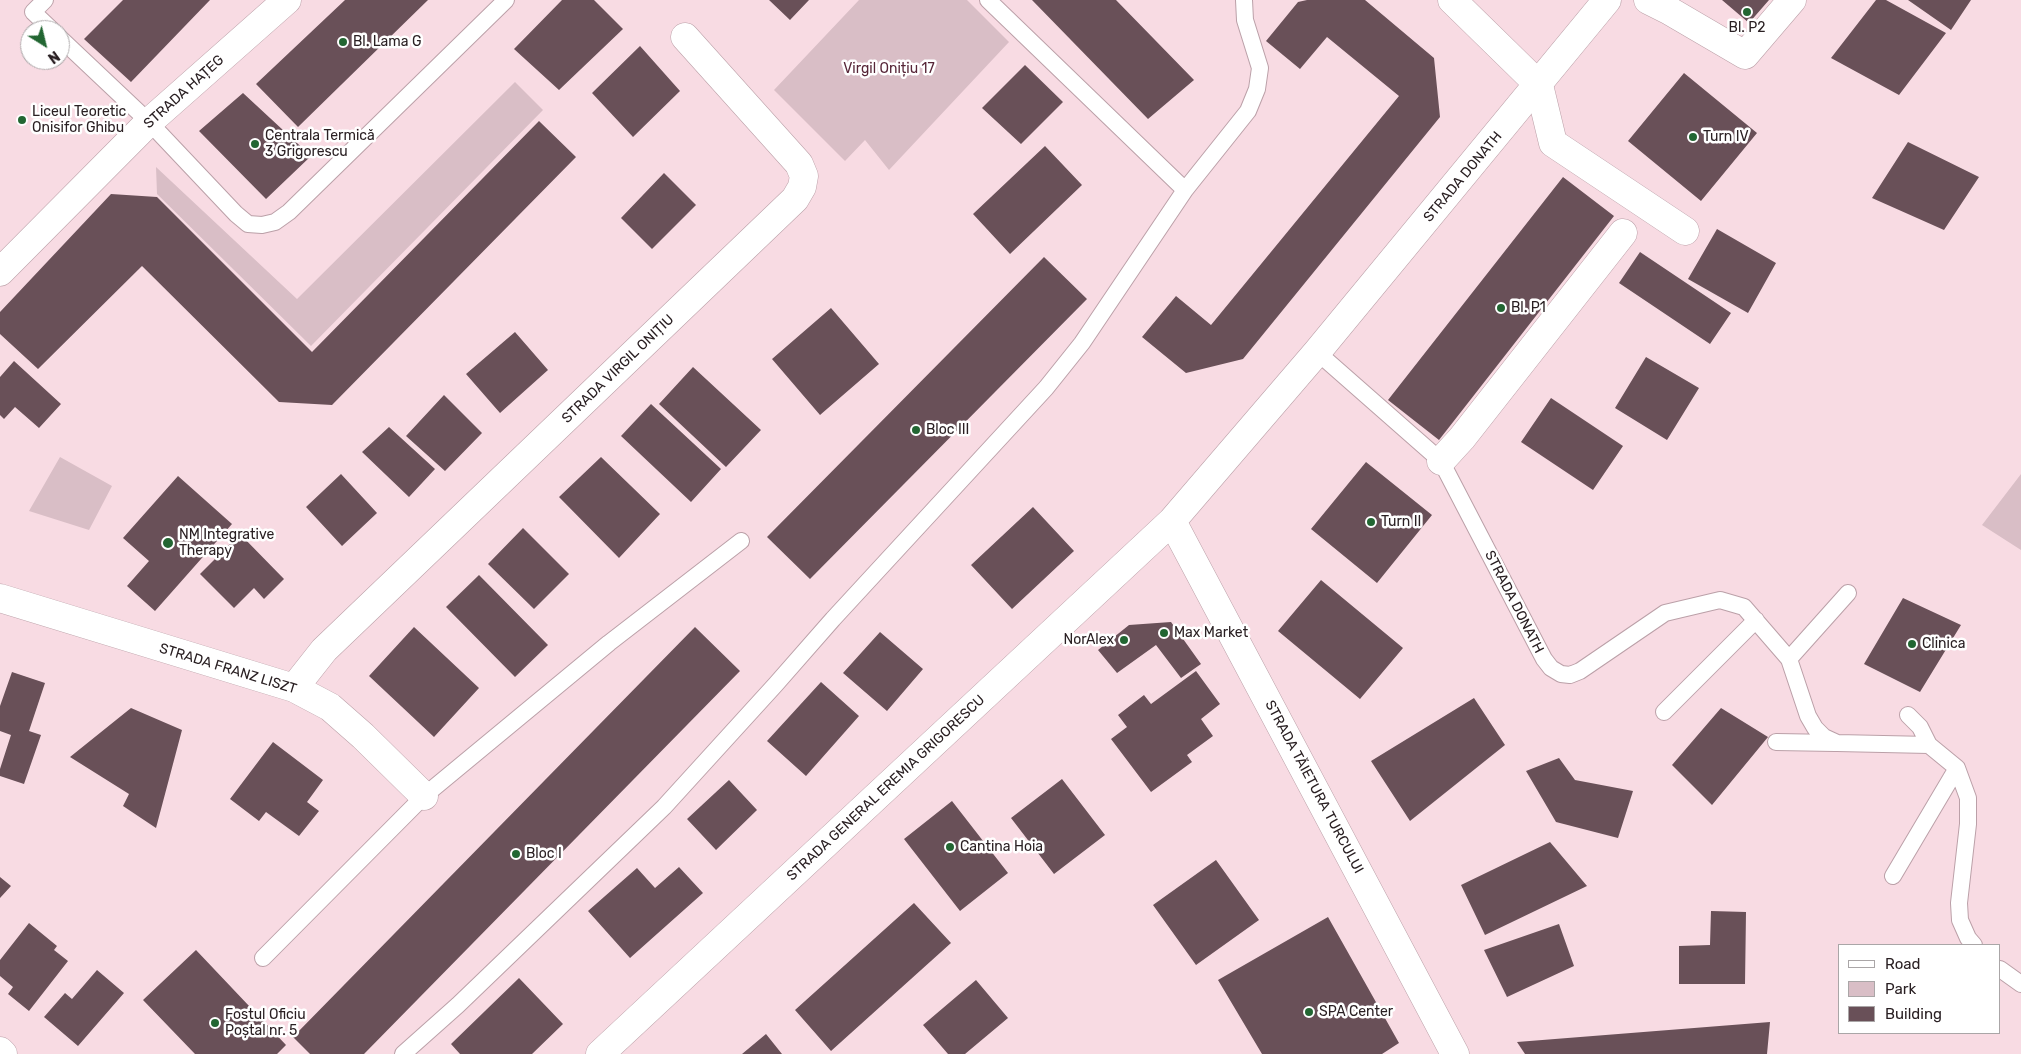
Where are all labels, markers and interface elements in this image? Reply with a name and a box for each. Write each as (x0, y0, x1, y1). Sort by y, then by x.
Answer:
marker: Bl. P2 (1741, 6, 1753, 18)
north arrow (20, 20, 70, 70)
place label: Bl. P2 (1729, 20, 1765, 36)
place label: Bl. Lama G (353, 34, 421, 50)
marker: Bl. Lama G (337, 36, 349, 48)
text: N (44, 47, 63, 67)
street label: STRADA HAȚEG (141, 52, 227, 132)
park label: Virgil Onițiu 17 (843, 61, 935, 77)
place label: Liceul Teoretic Onisifor Ghibu (32, 104, 126, 136)
marker: Liceul Teoretic Onisifor Ghibu (16, 114, 28, 126)
place label: Centrala Termică 3 Grigorescu (265, 128, 375, 160)
street label: STRADA DONATH (1420, 128, 1506, 226)
place label: Turn IV (1703, 129, 1749, 145)
marker: Turn IV (1687, 131, 1699, 143)
marker: Centrala Termică 3 Grigorescu (249, 138, 261, 150)
place label: Bl. P1 (1511, 300, 1546, 316)
marker: Bl. P1 (1495, 302, 1507, 314)
street label: STRADA VIRGIL ONIȚIU (559, 311, 677, 427)
place label: Bloc III (926, 422, 969, 438)
marker: Bloc III (910, 424, 922, 436)
place label: Turn II (1381, 514, 1421, 530)
marker: Turn II (1365, 516, 1377, 528)
place label: NM Integrative Therapy (179, 527, 274, 560)
marker: NM Integrative Therapy (161, 536, 175, 550)
street label: STRADA DONATH (1481, 548, 1547, 656)
place label: Max Market (1174, 625, 1248, 641)
marker: Max Market (1158, 627, 1170, 639)
place label: NorAlex (1064, 632, 1114, 648)
marker: NorAlex (1118, 634, 1130, 646)
place label: Clinica (1922, 636, 1965, 652)
marker: Clinica (1906, 638, 1918, 650)
street label: STRADA FRANZ LISZT (157, 640, 299, 698)
street label: STRADA GENERAL EREMIA GRIGORESCU (784, 692, 988, 884)
street label: STRADA TĂIETURA TURCULUI (1261, 698, 1367, 876)
place label: Cantina Hoia (960, 839, 1043, 855)
marker: Cantina Hoia (944, 841, 956, 853)
place label: Bloc I (526, 846, 562, 862)
marker: Bloc I (510, 848, 522, 860)
legend (1838, 944, 2001, 1034)
text: Road (1885, 955, 1921, 973)
text: Park (1885, 980, 1916, 998)
place label: SPA Center (1319, 1004, 1393, 1020)
text: Building (1885, 1005, 1942, 1023)
marker: SPA Center (1303, 1006, 1315, 1018)
place label: Fostul Oficiu Poștal nr. 5 (225, 1007, 306, 1040)
marker: Fostul Oficiu Poștal nr. 5 (209, 1017, 221, 1029)

